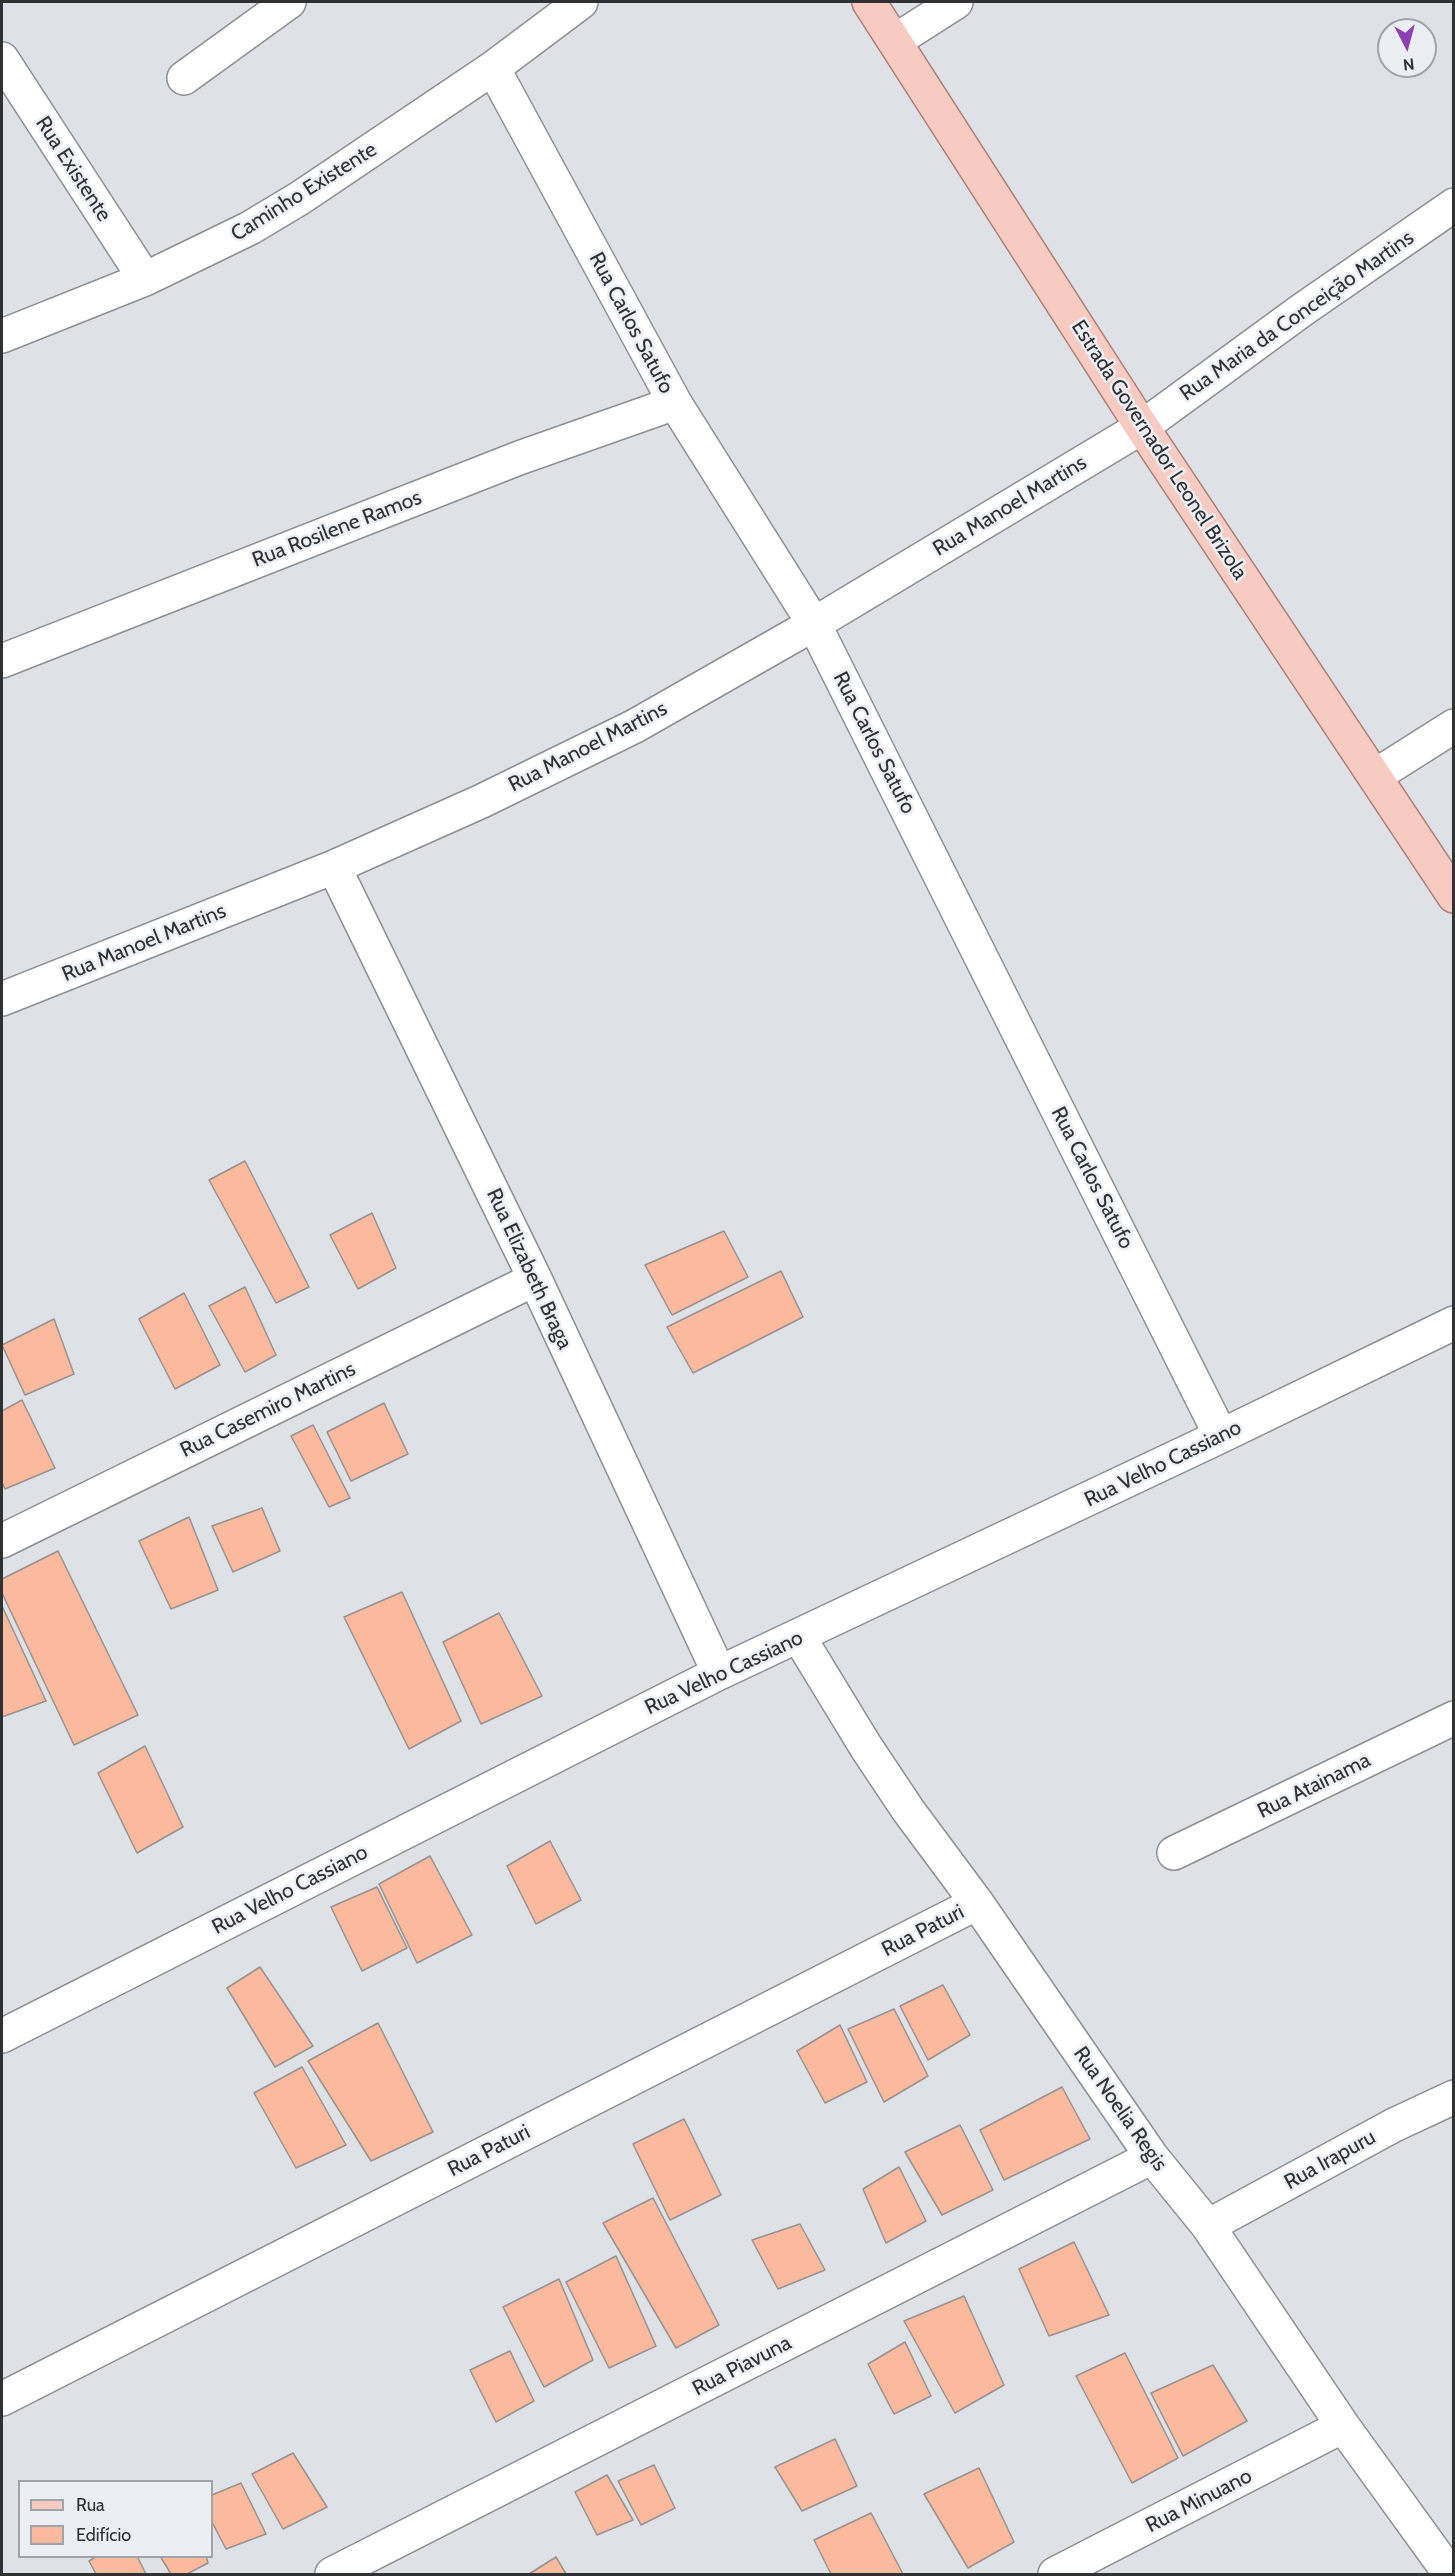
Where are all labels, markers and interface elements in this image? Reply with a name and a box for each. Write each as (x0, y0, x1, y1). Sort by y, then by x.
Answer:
north arrow (1377, 18, 1437, 78)
text: N (1402, 54, 1415, 74)
street label: Rua Existente (30, 112, 116, 226)
street label: Caminho Existente (226, 137, 382, 247)
street label: Rua Maria da Conceição Martins (1175, 225, 1419, 407)
street label: Rua Carlos Satufo (583, 248, 679, 398)
street label: Estrada Governador Leonel Brizola (1066, 316, 1252, 584)
street label: Rua Manoel Martins (929, 450, 1091, 562)
street label: Rua Rosilene Ramos (249, 485, 425, 573)
street label: Rua Carlos Satufo (827, 668, 921, 818)
street label: Rua Manoel Martins (505, 696, 671, 798)
street label: Rua Manoel Martins (58, 899, 230, 987)
street label: Rua Carlos Satufo (1045, 1103, 1139, 1253)
street label: Rua Elizabeth Braga (481, 1185, 577, 1353)
street label: Rua Casemiro Martins (176, 1357, 360, 1463)
street label: Rua Velho Cassiano (1080, 1415, 1246, 1513)
street label: Rua Velho Cassiano (641, 1625, 807, 1721)
street label: Rua Atainama (1253, 1748, 1375, 1824)
street label: Rua Velho Cassiano (208, 1840, 372, 1940)
street label: Rua Paturi (878, 1900, 968, 1962)
street label: Rua Noelia Regis (1068, 2042, 1172, 2176)
street label: Rua Paturi (444, 2120, 534, 2182)
street label: Rua Irapuru (1280, 2125, 1380, 2195)
street label: Rua Piavuna (688, 2330, 796, 2402)
street label: Rua Minuano (1142, 2464, 1256, 2538)
legend (18, 2480, 213, 2558)
text: Rua (76, 2494, 105, 2516)
text: Edifício (76, 2524, 131, 2546)

